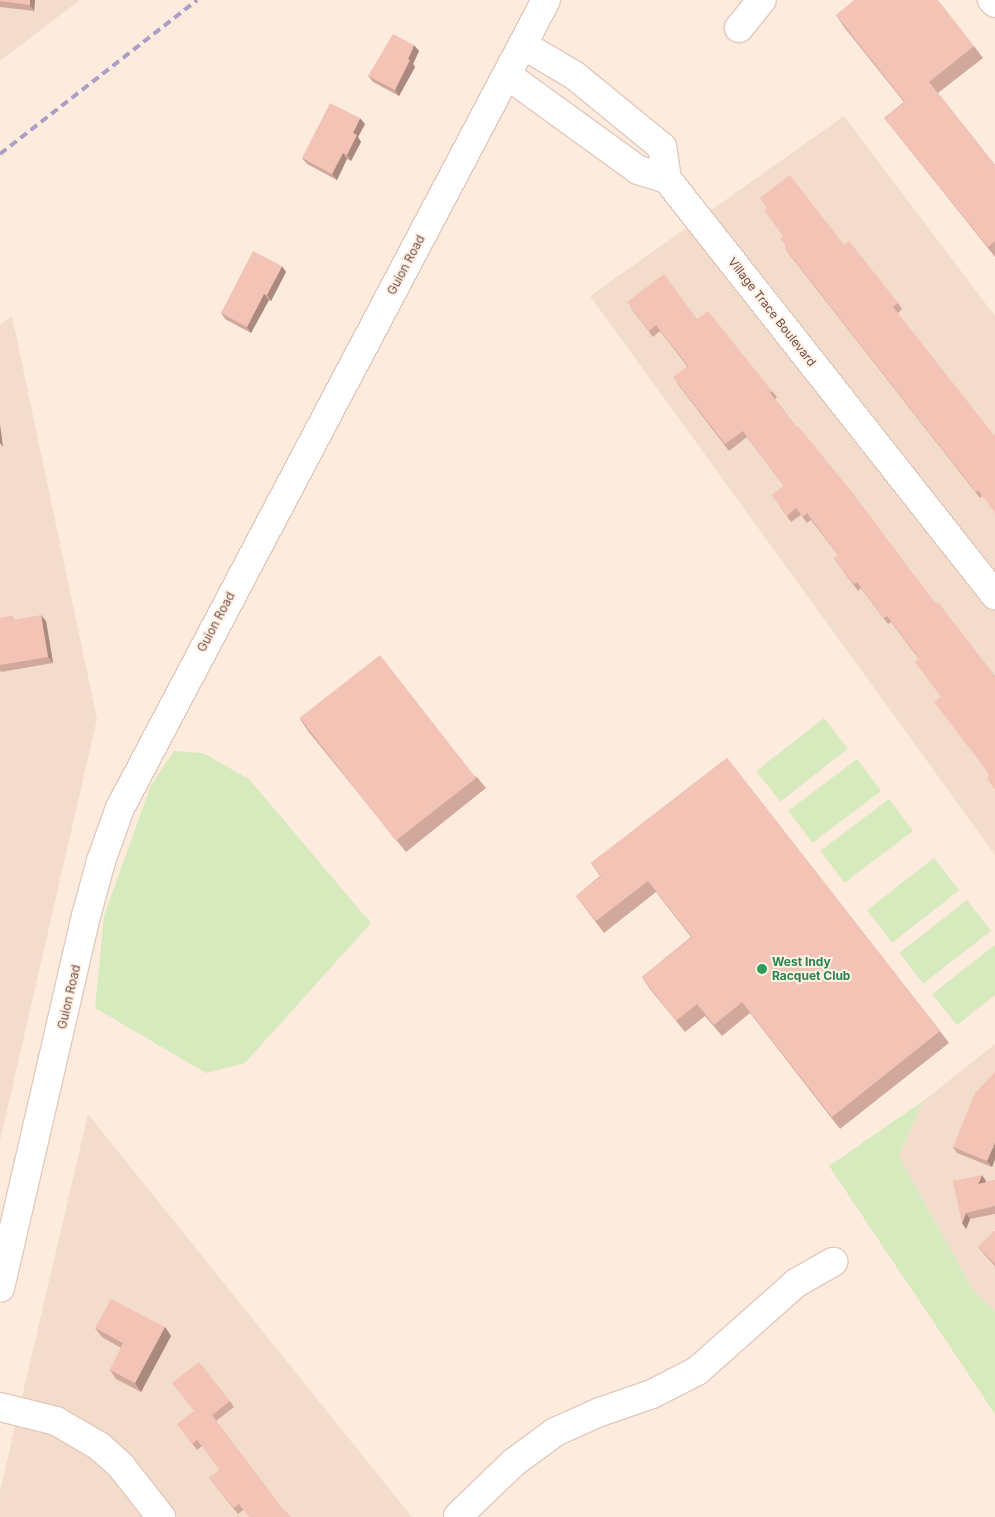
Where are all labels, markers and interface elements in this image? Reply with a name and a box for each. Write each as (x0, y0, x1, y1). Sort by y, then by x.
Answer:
street label: Guion Road (384, 233, 428, 297)
street label: Village Trace Boulevard (725, 255, 819, 369)
street label: Guion Road (194, 590, 238, 654)
place label: West Indy Racquet Club (772, 955, 850, 983)
street label: Guion Road (55, 963, 83, 1031)
marker: West Indy Racquet Club (756, 963, 768, 975)

